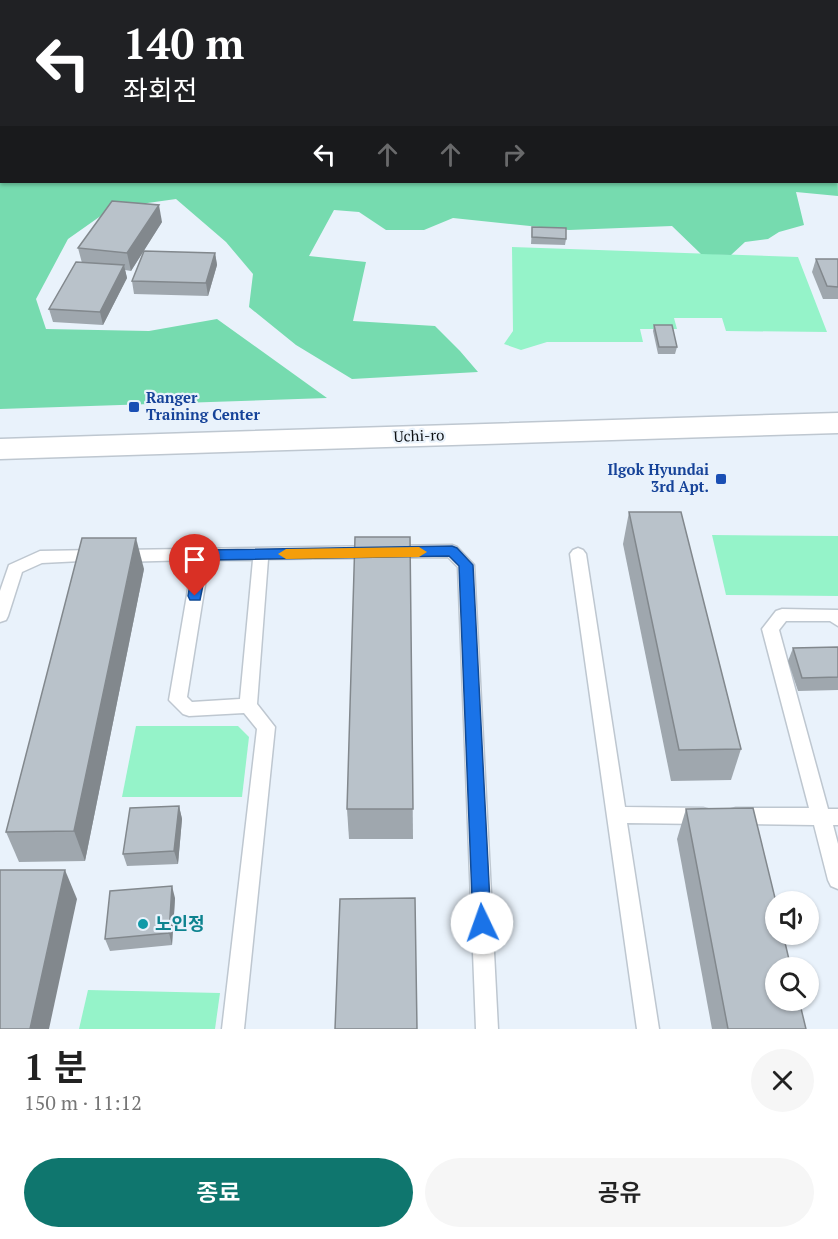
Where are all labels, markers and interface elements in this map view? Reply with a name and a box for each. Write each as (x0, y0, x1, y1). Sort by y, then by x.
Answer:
text: 140 m (123, 15, 244, 71)
icon: left (24, 24, 102, 102)
text: 좌회전 (123, 72, 198, 108)
icon: left (308, 138, 341, 171)
icon: ahead (371, 138, 404, 171)
icon: ahead (434, 138, 467, 171)
icon: right (497, 138, 530, 171)
place label: Ranger Training Center (146, 387, 260, 424)
marker: Ranger Training Center (127, 400, 141, 414)
street label: Uchi-ro (393, 424, 445, 446)
place label: Ilgok Hyundai 3rd Apt. (608, 459, 709, 496)
marker: Ilgok Hyundai 3rd Apt. (714, 472, 728, 486)
pin (169, 534, 220, 596)
icon: arrive (178, 543, 211, 576)
position arrow (450, 891, 514, 955)
map controls (765, 891, 819, 1011)
button: sound (765, 891, 819, 945)
place label: 노인정 (155, 911, 205, 935)
marker: 노인정 (136, 917, 150, 931)
button: search (765, 957, 819, 1011)
text: 1 분 (24, 1043, 87, 1090)
button: close (751, 1049, 814, 1112)
text: 150 m · 11:12 (24, 1089, 142, 1116)
button: 종료 (24, 1158, 413, 1227)
button: 공유 (425, 1158, 814, 1227)

